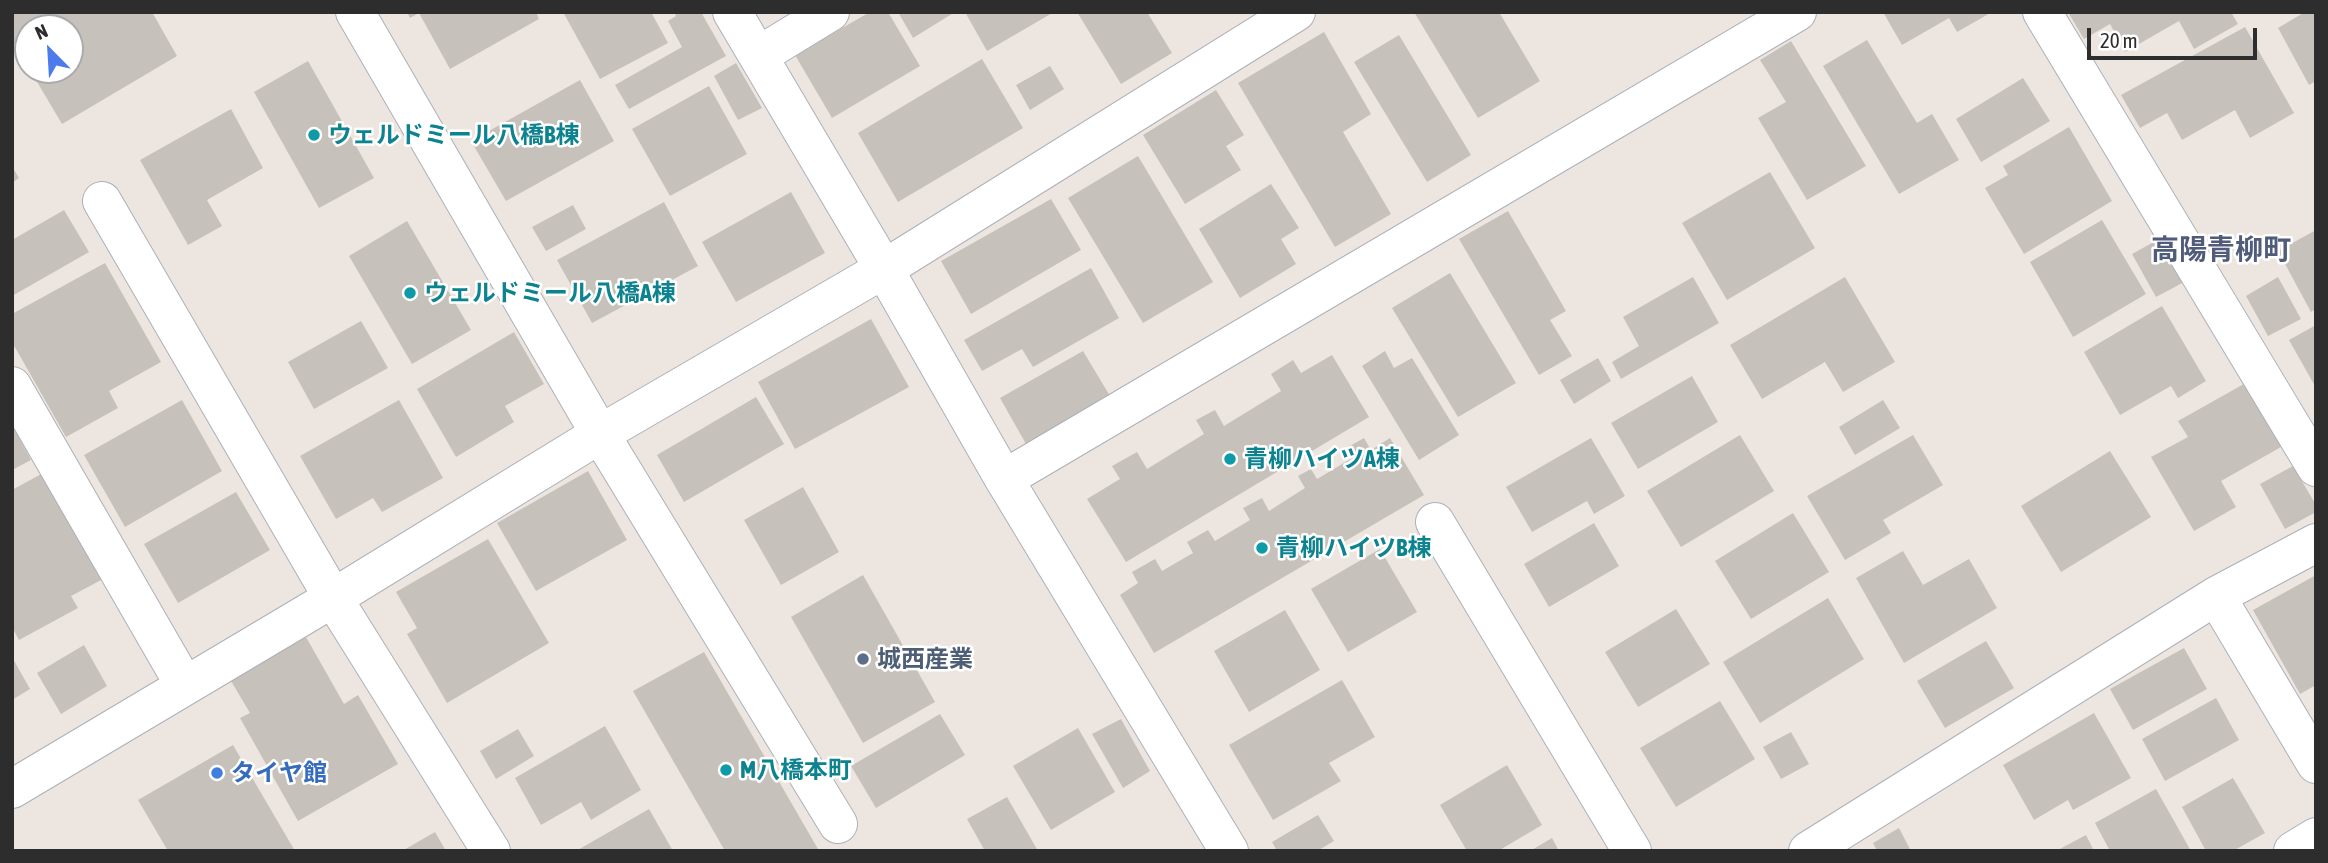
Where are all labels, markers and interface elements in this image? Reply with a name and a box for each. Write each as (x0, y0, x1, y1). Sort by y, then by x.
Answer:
north arrow (14, 14, 84, 84)
scale bar (2090, 14, 2260, 58)
text: N (32, 19, 51, 44)
text: 20 m (2100, 28, 2138, 52)
place label: ウェルドミール八橋B棟 (328, 121, 579, 149)
marker: ウェルドミール八橋B棟 (306, 127, 322, 143)
district label: 高陽青柳町 (2151, 233, 2291, 267)
place label: ウェルドミール八橋A棟 (424, 279, 676, 307)
marker: ウェルドミール八橋A棟 (402, 285, 418, 301)
place label: 青柳ハイツA棟 (1244, 445, 1400, 473)
marker: 青柳ハイツA棟 (1222, 451, 1238, 467)
place label: 青柳ハイツB棟 (1276, 534, 1431, 562)
marker: 青柳ハイツB棟 (1254, 540, 1270, 556)
place label: 城西産業 (877, 645, 973, 673)
marker: 城西産業 (855, 651, 871, 667)
place label: M八橋本町 (740, 756, 852, 784)
place label: タイヤ館 (231, 759, 327, 787)
marker: M八橋本町 (718, 762, 734, 778)
marker: タイヤ館 (209, 765, 225, 781)

